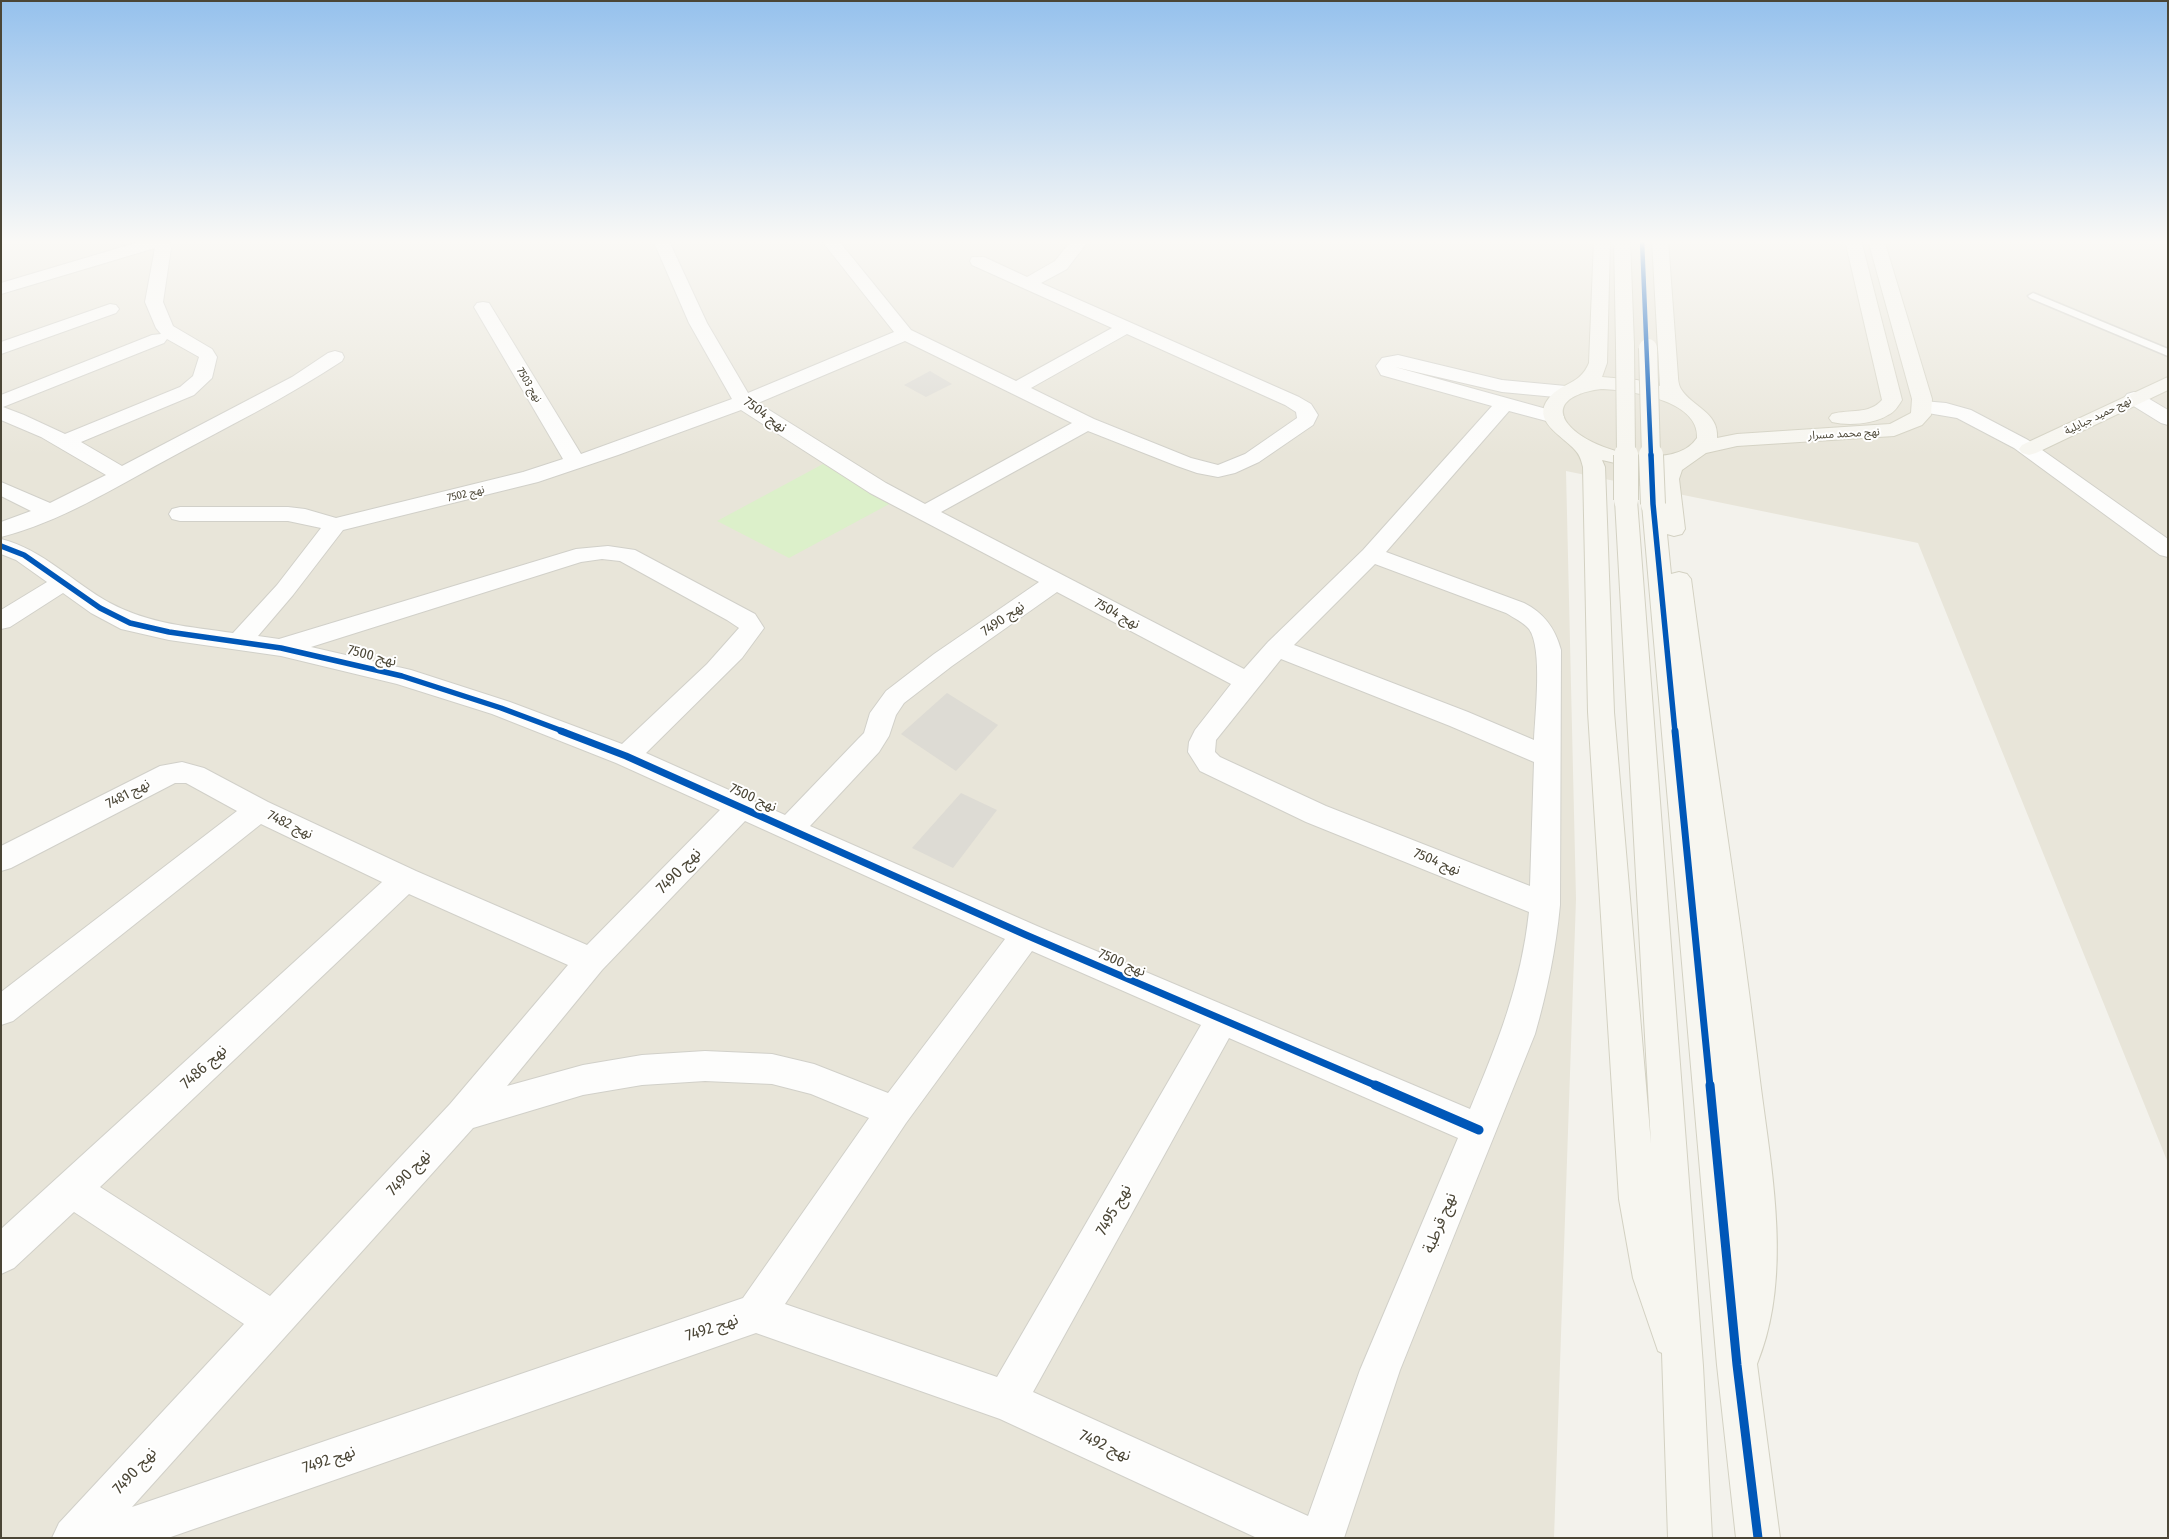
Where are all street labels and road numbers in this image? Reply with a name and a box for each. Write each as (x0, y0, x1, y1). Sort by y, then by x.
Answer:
street label: نهج 7503 (514, 365, 544, 405)
street label: نهج 7504 (740, 394, 790, 436)
street label: نهج حميد جبايلية (2062, 394, 2134, 438)
street label: نهج محمد مسرار (1808, 426, 1880, 442)
street label: نهج 7502 (446, 483, 486, 505)
street label: نهج 7504 (1091, 595, 1143, 633)
street label: نهج 7490 (978, 598, 1028, 640)
street label: نهج 7500 (346, 642, 398, 670)
street label: نهج 7481 (103, 775, 153, 813)
street label: نهج 7500 (727, 780, 779, 816)
street label: نهج 7482 (265, 807, 315, 843)
street label: نهج 7490 (653, 844, 705, 898)
street label: نهج 7504 (1411, 845, 1463, 879)
street label: نهج 7500 (1096, 946, 1148, 980)
street label: نهج 7486 (177, 1041, 231, 1093)
street label: نهج 7490 (383, 1146, 435, 1200)
street label: نهج 7495 (1092, 1181, 1136, 1239)
street label: نهج قرطبة (1419, 1190, 1461, 1256)
street label: نهج 7492 (683, 1310, 741, 1346)
street label: نهج 7492 (1076, 1426, 1134, 1466)
street label: نهج 7492 (300, 1442, 358, 1478)
street label: نهج 7490 (109, 1444, 161, 1498)

